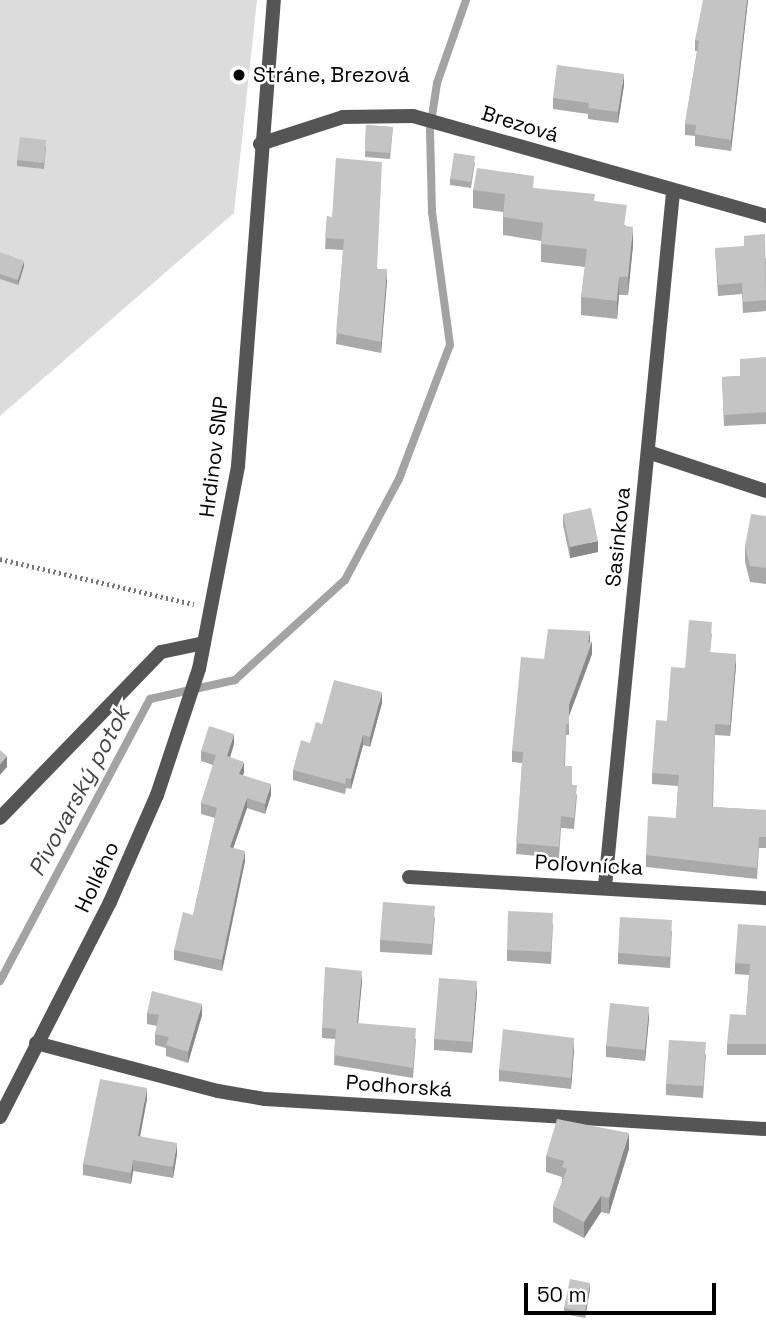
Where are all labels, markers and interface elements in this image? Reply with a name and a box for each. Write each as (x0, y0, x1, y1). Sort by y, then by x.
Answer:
place label: Stráne, Brezová (253, 62, 411, 88)
marker: Stráne, Brezová (231, 67, 247, 83)
street label: Brezová (478, 100, 562, 148)
street label: Hrdinov SNP (194, 395, 234, 519)
street label: Sasinkova (600, 486, 636, 588)
water label: Pivovarský potok (23, 701, 135, 881)
street label: Hollého (70, 838, 124, 916)
street label: Poľovnícka (534, 850, 644, 880)
street label: Podhorská (345, 1070, 453, 1102)
scale bar (528, 1268, 720, 1312)
text: 50 m (537, 1281, 587, 1308)

